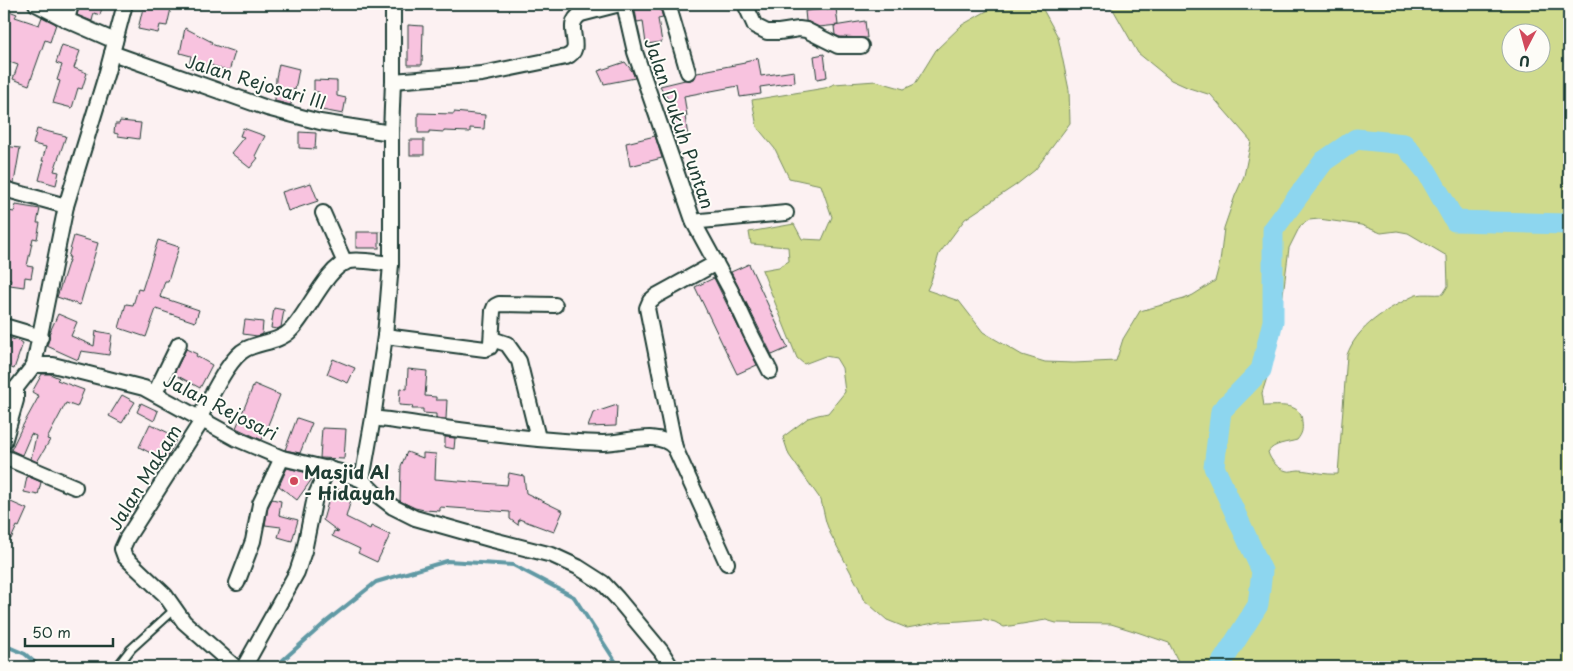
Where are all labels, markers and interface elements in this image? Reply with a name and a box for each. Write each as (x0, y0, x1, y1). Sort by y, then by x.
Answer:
north arrow (1500, 22, 1550, 72)
street label: Jalan Dukuh Puntan (638, 34, 722, 212)
street label: Jalan Rejosari III (182, 47, 330, 115)
text: U (1518, 50, 1531, 72)
street label: Jalan Rejosari (159, 366, 283, 446)
street label: Jalan Makam (101, 419, 187, 535)
place label: Masjid Al - Hidayah (304, 458, 395, 506)
marker: Masjid Al - Hidayah (288, 475, 300, 487)
scale bar (25, 616, 112, 648)
text: 50 m (32, 620, 71, 643)

